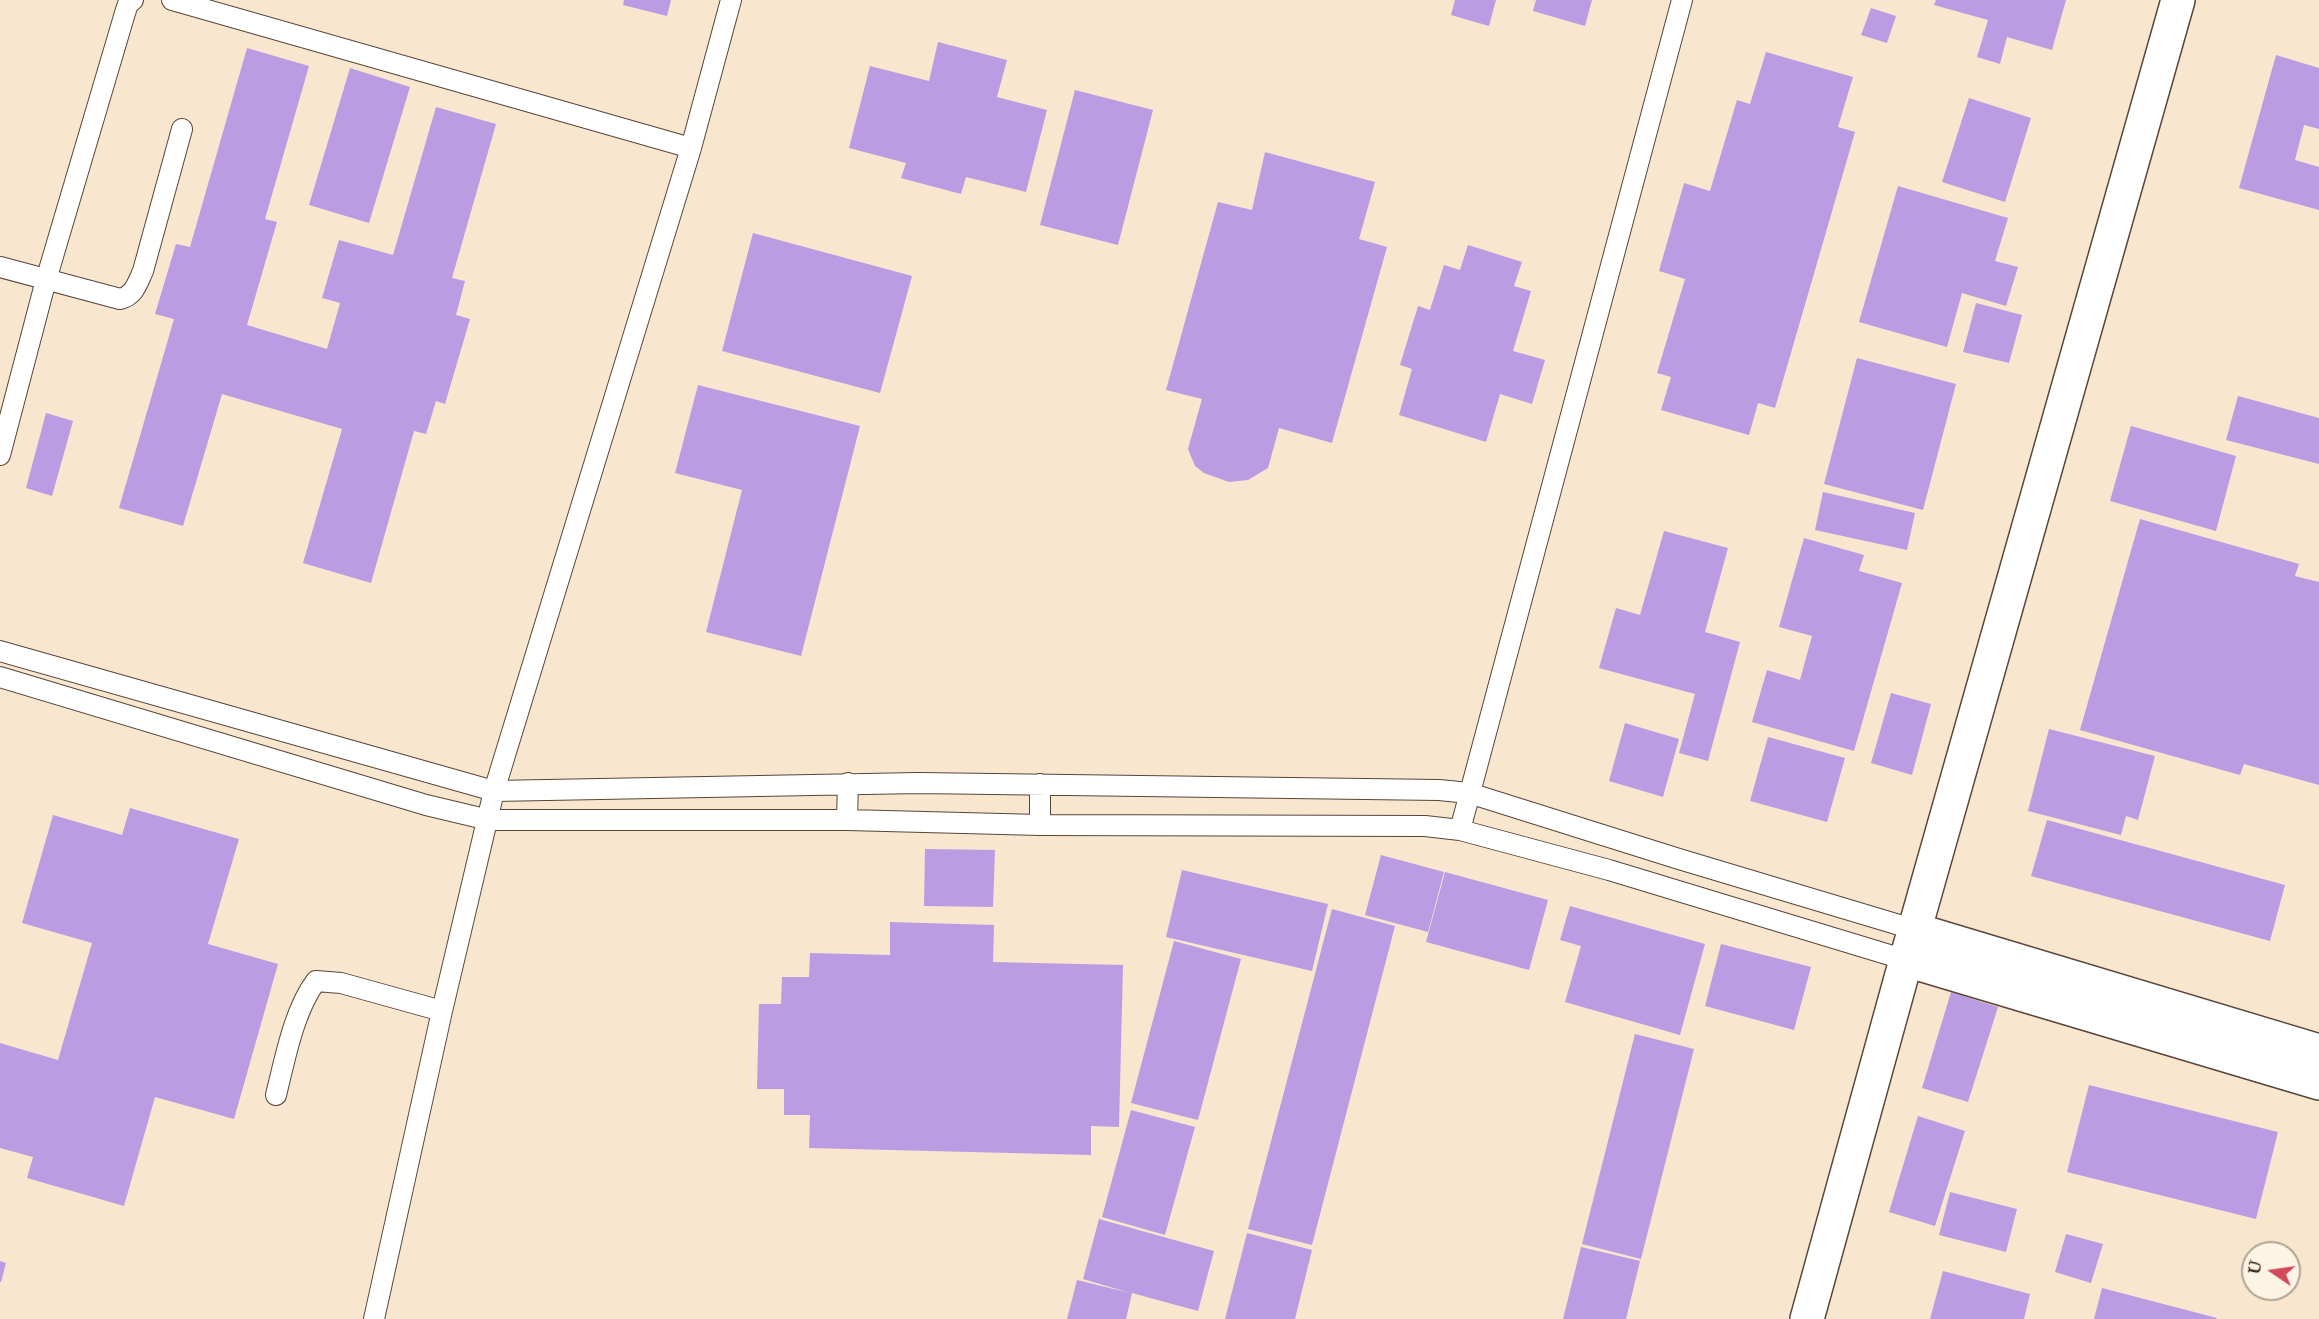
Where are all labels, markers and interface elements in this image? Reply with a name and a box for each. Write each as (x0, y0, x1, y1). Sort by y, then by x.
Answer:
north arrow (2241, 1241, 2301, 1301)
text: U (2244, 1259, 2267, 1276)

